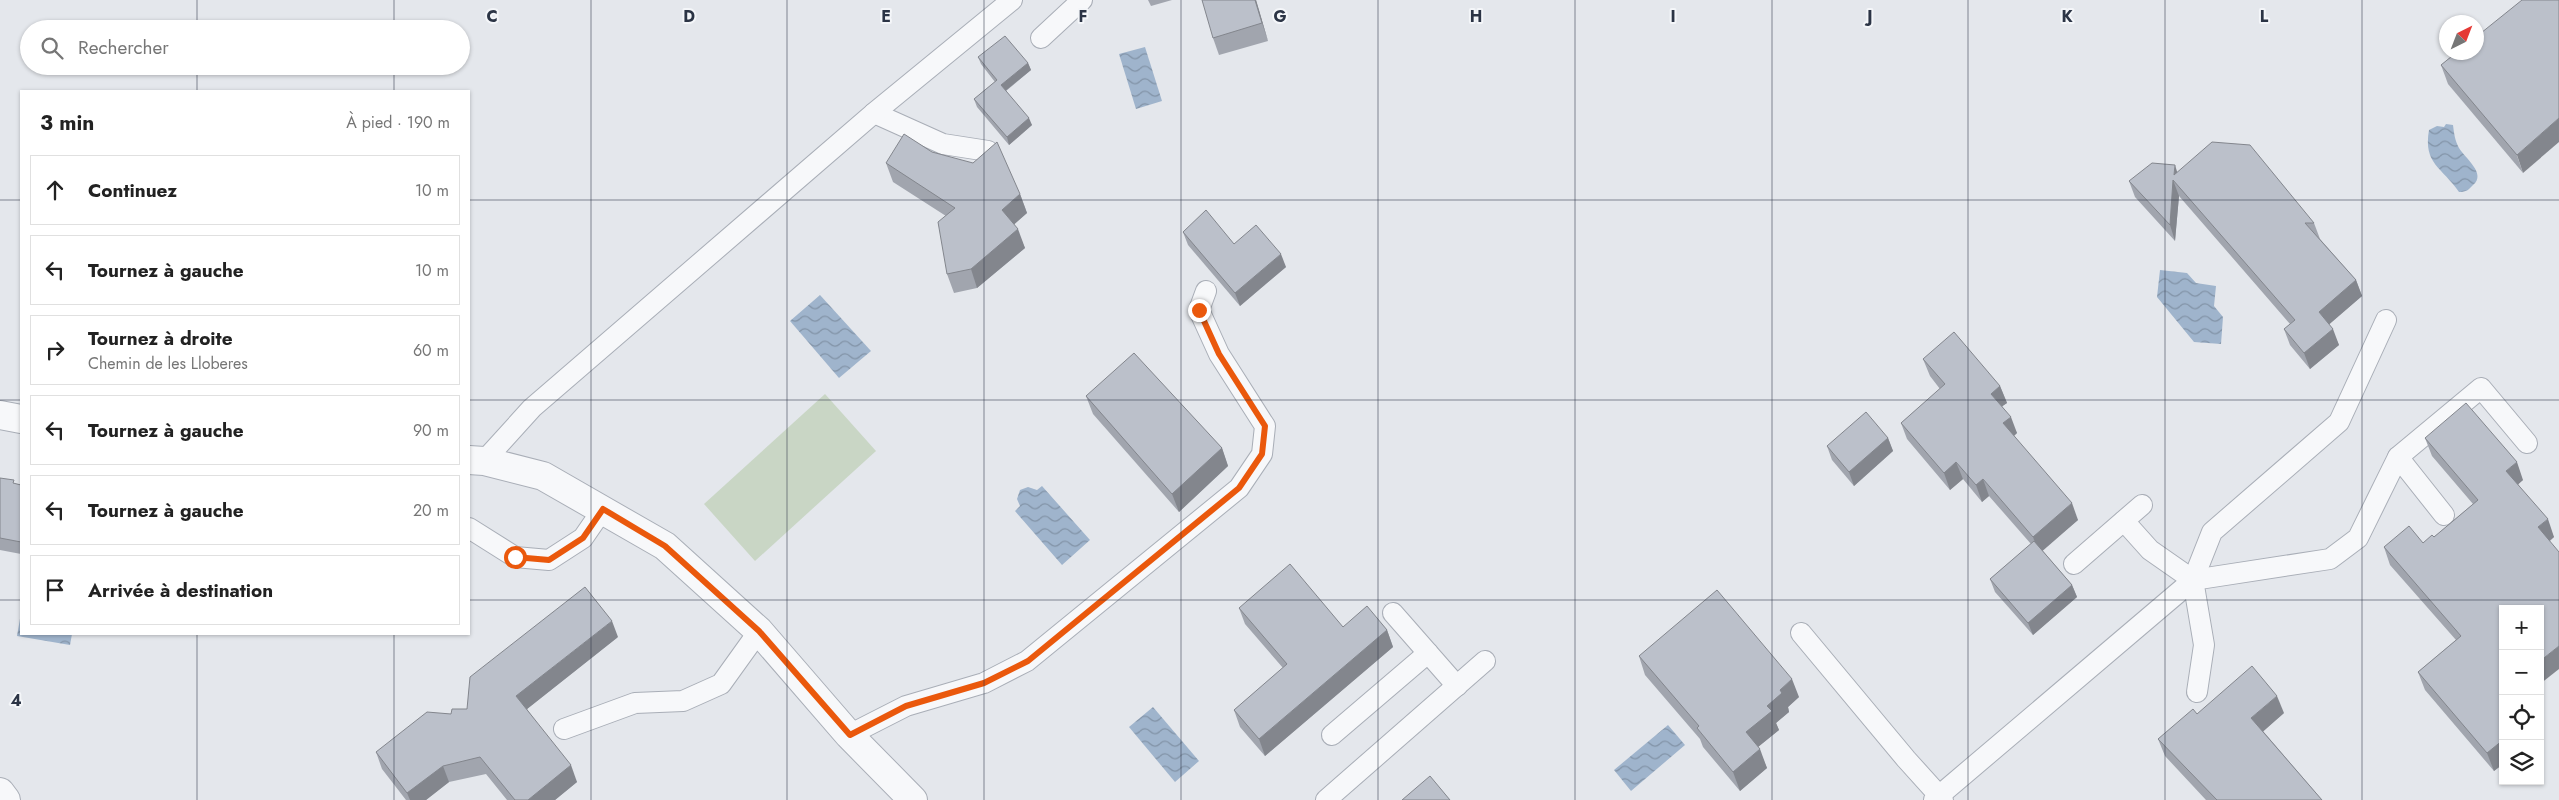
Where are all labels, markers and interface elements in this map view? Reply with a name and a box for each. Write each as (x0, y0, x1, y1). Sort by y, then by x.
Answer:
text: C (486, 5, 498, 28)
text: D (683, 5, 695, 28)
text: E (881, 5, 891, 28)
text: F (1079, 5, 1087, 28)
text: G (1273, 5, 1287, 28)
text: H (1470, 5, 1482, 28)
text: I (1670, 5, 1676, 28)
text: J (1864, 5, 1873, 28)
text: K (2061, 5, 2073, 28)
text: L (2260, 5, 2269, 28)
north arrow (2439, 15, 2484, 60)
search box (20, 20, 470, 75)
icon: search (38, 34, 66, 62)
text: Rechercher (78, 34, 169, 61)
text: 3 min (40, 108, 94, 138)
text: À pied · 190 m (346, 111, 450, 134)
icon: ahead (41, 176, 69, 204)
text: Continuez (88, 177, 177, 204)
text: 10 m (415, 179, 449, 202)
icon: left (41, 256, 69, 284)
text: Tournez à gauche (88, 257, 244, 284)
text: 10 m (415, 259, 449, 282)
route end (1188, 299, 1211, 322)
text: Tournez à droite (88, 325, 233, 352)
icon: right (41, 336, 69, 364)
text: 60 m (413, 339, 449, 362)
text: Chemin de les Lloberes (88, 352, 248, 375)
icon: left (41, 416, 69, 444)
text: Tournez à gauche (88, 417, 244, 444)
text: 90 m (413, 419, 449, 442)
icon: left (41, 496, 69, 524)
text: Tournez à gauche (88, 497, 244, 524)
text: 20 m (413, 499, 449, 522)
route start (504, 546, 527, 569)
icon: arrive (41, 576, 69, 604)
text: Arrivée à destination (88, 577, 273, 604)
map controls (2499, 605, 2544, 785)
button: + (2499, 605, 2544, 650)
button: − (2499, 650, 2544, 695)
text: 4 (10, 689, 22, 712)
button: locate (2499, 695, 2544, 740)
button: layers (2499, 740, 2544, 785)

